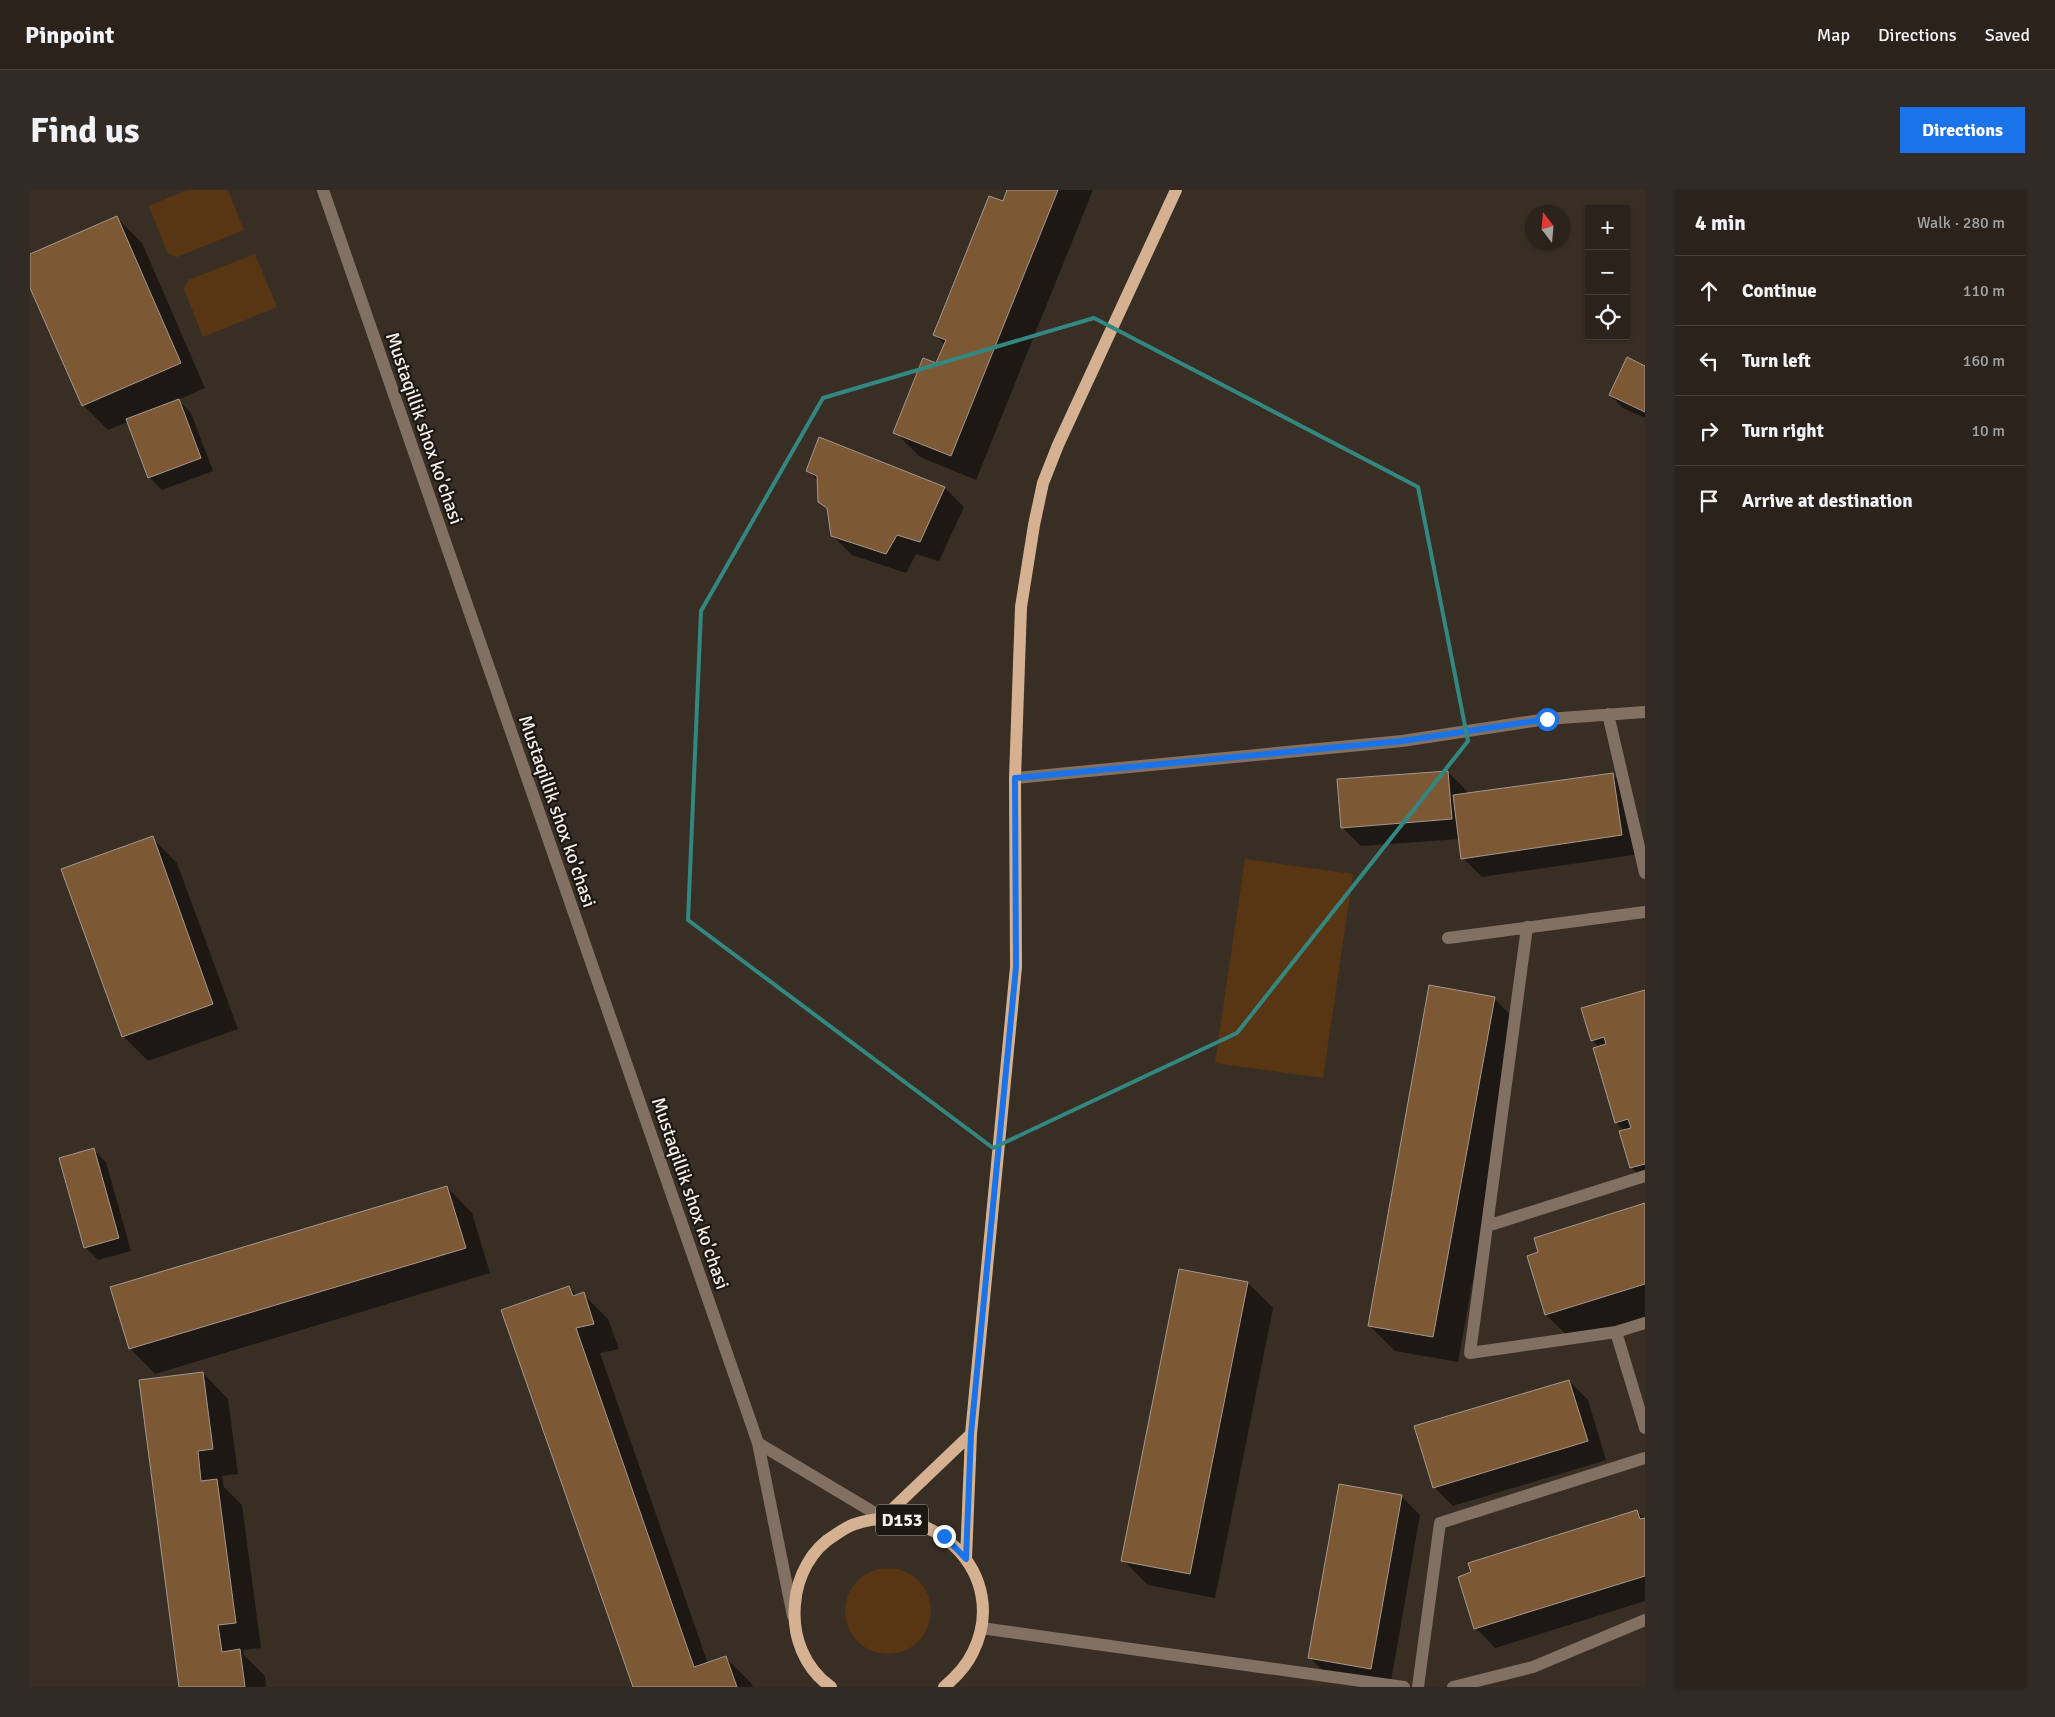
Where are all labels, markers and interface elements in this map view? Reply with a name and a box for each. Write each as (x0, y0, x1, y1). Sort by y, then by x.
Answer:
text: Pinpoint (25, 20, 114, 50)
text: Map (1817, 24, 1850, 46)
text: Directions (1878, 24, 1957, 46)
text: Saved (1985, 24, 2030, 46)
button: Directions (1900, 107, 2025, 153)
text: Find us (30, 109, 140, 152)
north arrow (1525, 205, 1570, 250)
map controls (1585, 205, 1630, 340)
button: + (1585, 205, 1630, 250)
text: 4 min (1695, 210, 1746, 236)
text: Walk · 280 m (1917, 213, 2005, 233)
button: − (1585, 250, 1630, 295)
icon: ahead (1695, 277, 1723, 305)
text: Continue (1742, 279, 1817, 303)
text: 110 m (1963, 281, 2005, 301)
button: locate (1585, 295, 1630, 340)
street label: Mustaqillik shox ko'chasi (380, 329, 468, 528)
icon: left (1695, 347, 1723, 375)
text: Turn left (1742, 349, 1811, 373)
text: 160 m (1963, 351, 2005, 371)
icon: right (1695, 417, 1723, 445)
text: Turn right (1742, 419, 1824, 443)
text: 10 m (1971, 421, 2005, 441)
icon: arrive (1695, 487, 1723, 515)
text: Arrive at destination (1742, 489, 1913, 513)
route start (1536, 708, 1559, 731)
street label: Mustaqillik shox ko'chasi (513, 712, 601, 911)
street label: Mustaqillik shox ko'chasi (646, 1094, 734, 1293)
road number: D153 (876, 1504, 928, 1536)
route end (933, 1525, 956, 1548)

